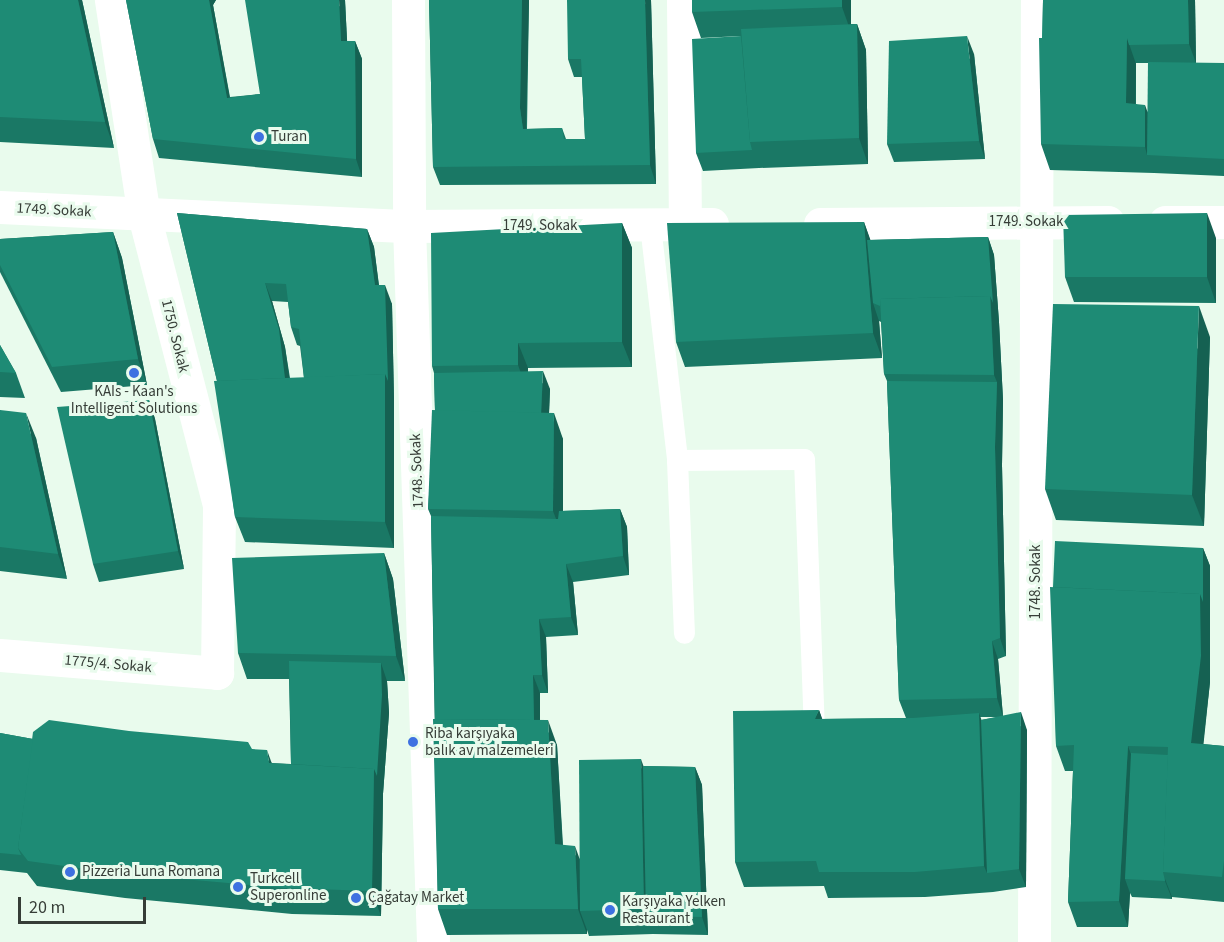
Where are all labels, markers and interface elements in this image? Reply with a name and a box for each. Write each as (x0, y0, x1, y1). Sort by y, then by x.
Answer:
place label: Turan (271, 128, 307, 146)
marker: Turan (252, 130, 266, 144)
street label: 1749. Sokak (16, 199, 92, 221)
street label: 1749. Sokak (989, 213, 1063, 231)
street label: 1749. Sokak (503, 217, 577, 235)
street label: 1750. Sokak (157, 297, 193, 375)
marker: KAIs - Kaan's Intelligent Solutions (127, 366, 141, 380)
place label: KAIs - Kaan's Intelligent Solutions (71, 382, 197, 417)
street label: 1748. Sokak (407, 433, 427, 509)
street label: 1748. Sokak (1027, 545, 1045, 619)
street label: 1775/4. Sokak (64, 651, 152, 677)
place label: Riba karşıyaka balık av malzemeleri (425, 724, 554, 759)
marker: Riba karşıyaka balık av malzemeleri (406, 735, 420, 749)
place label: Pizzeria Luna Romana (82, 863, 220, 881)
marker: Pizzeria Luna Romana (63, 865, 77, 879)
place label: Turkcell Superonline (250, 869, 326, 904)
marker: Turkcell Superonline (231, 880, 245, 894)
scale bar (21, 885, 148, 923)
place label: Çağatay Market (368, 889, 464, 907)
marker: Çağatay Market (349, 891, 363, 905)
place label: Karşıyaka Yelken Restaurant (622, 892, 726, 927)
text: 20 m (29, 895, 65, 920)
marker: Karşıyaka Yelken Restaurant (603, 903, 617, 917)

